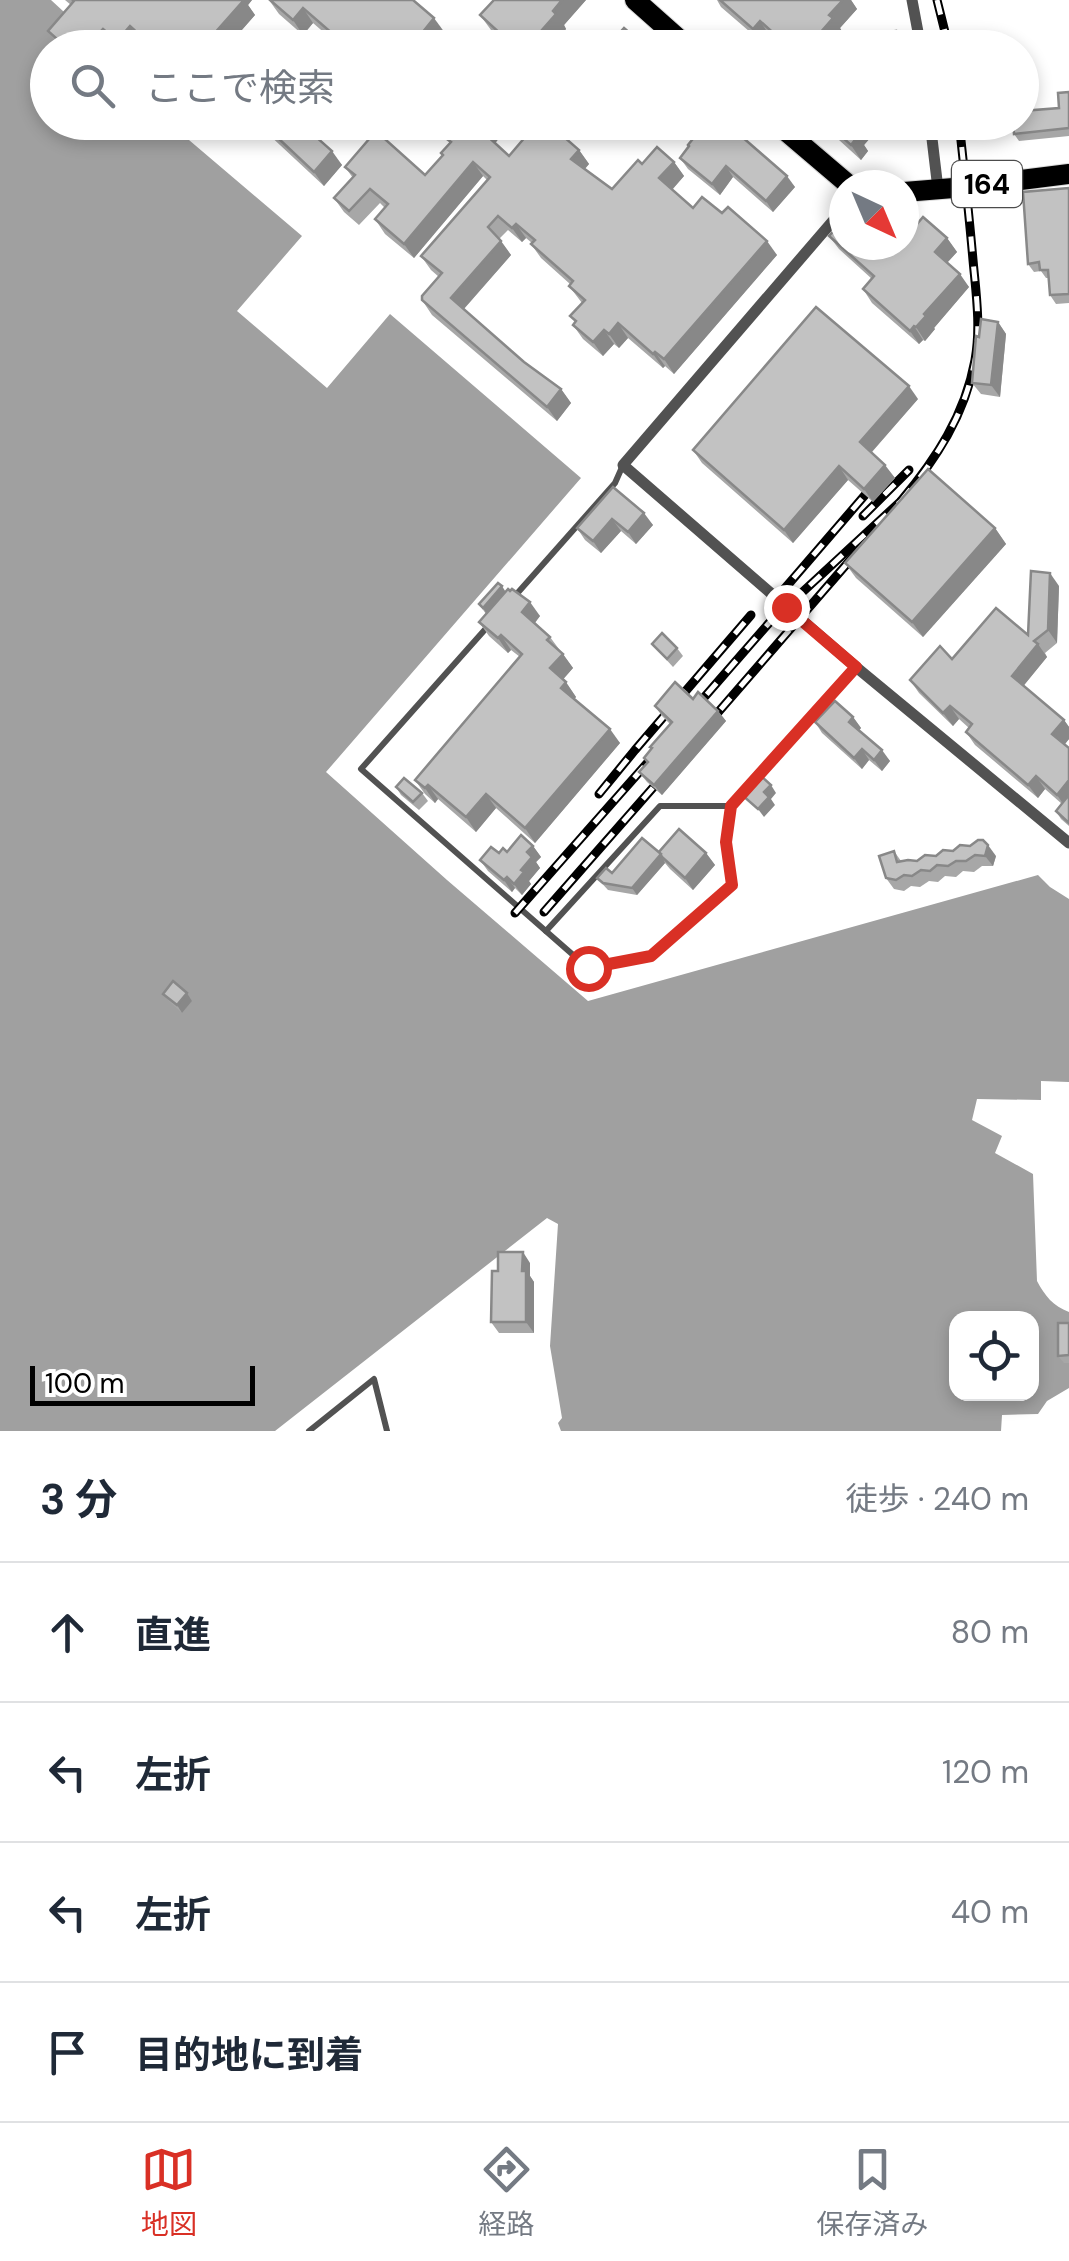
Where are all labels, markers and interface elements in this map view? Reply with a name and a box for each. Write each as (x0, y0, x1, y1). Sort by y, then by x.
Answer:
search box (30, 30, 1039, 140)
icon: search (65, 58, 120, 113)
text: ここで検索 (145, 63, 335, 113)
road number: 164 (952, 161, 1022, 207)
north arrow (829, 170, 919, 260)
route end (764, 585, 810, 631)
route start (566, 946, 612, 992)
map controls (949, 1311, 1039, 1401)
button: locate (949, 1311, 1039, 1401)
scale bar (30, 1361, 255, 1406)
text: 100 m (45, 1365, 124, 1402)
text: 3 分 (40, 1472, 117, 1527)
text: 徒歩 · 240 m (845, 1478, 1029, 1520)
icon: ahead (40, 1605, 95, 1660)
text: 直進 (135, 1610, 211, 1660)
text: 80 m (951, 1611, 1029, 1653)
icon: left (40, 1745, 95, 1800)
text: 左折 (135, 1750, 211, 1800)
text: 120 m (942, 1751, 1029, 1793)
icon: left (40, 1885, 95, 1940)
text: 左折 (135, 1890, 211, 1940)
text: 40 m (951, 1891, 1029, 1933)
icon: arrive (40, 2025, 95, 2080)
text: 目的地に到着 (135, 2030, 363, 2080)
tab: 地図 (141, 2142, 197, 2243)
tab: 経路 (478, 2142, 534, 2243)
tab: 保存済み (816, 2142, 928, 2243)

